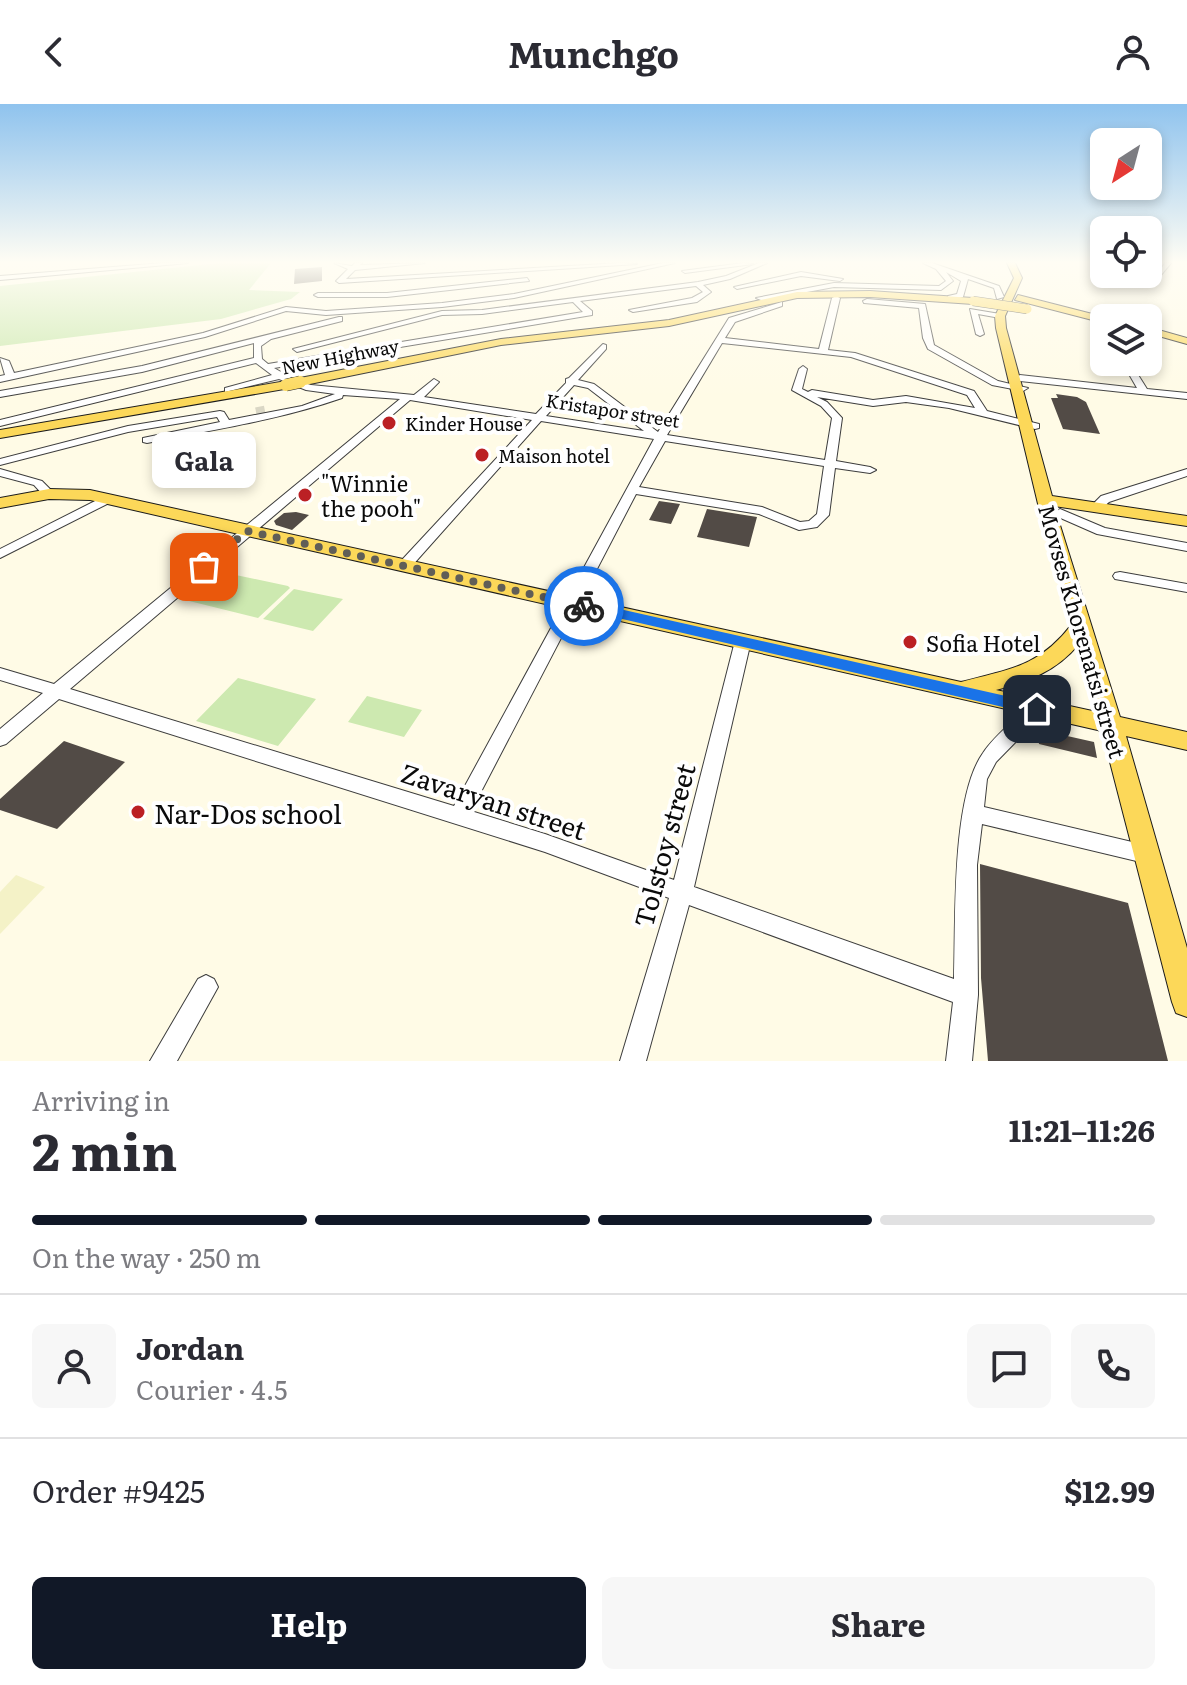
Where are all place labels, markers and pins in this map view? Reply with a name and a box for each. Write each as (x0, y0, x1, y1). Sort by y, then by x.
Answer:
place label: Kinder House (405, 410, 523, 437)
marker: Kinder House (380, 414, 398, 432)
callout: Gala (152, 431, 256, 487)
place label: Maison hotel (498, 442, 610, 469)
marker: Maison hotel (473, 446, 491, 464)
place label: "Winnie the pooh" (321, 466, 421, 524)
marker: "Winnie the pooh" (296, 486, 314, 504)
pin (170, 533, 238, 601)
place label: Sofia Hotel (926, 626, 1040, 659)
marker: Sofia Hotel (901, 633, 919, 651)
pin (1003, 675, 1071, 743)
place label: Nar-Dos school (154, 793, 342, 832)
marker: Nar-Dos school (129, 803, 147, 821)

